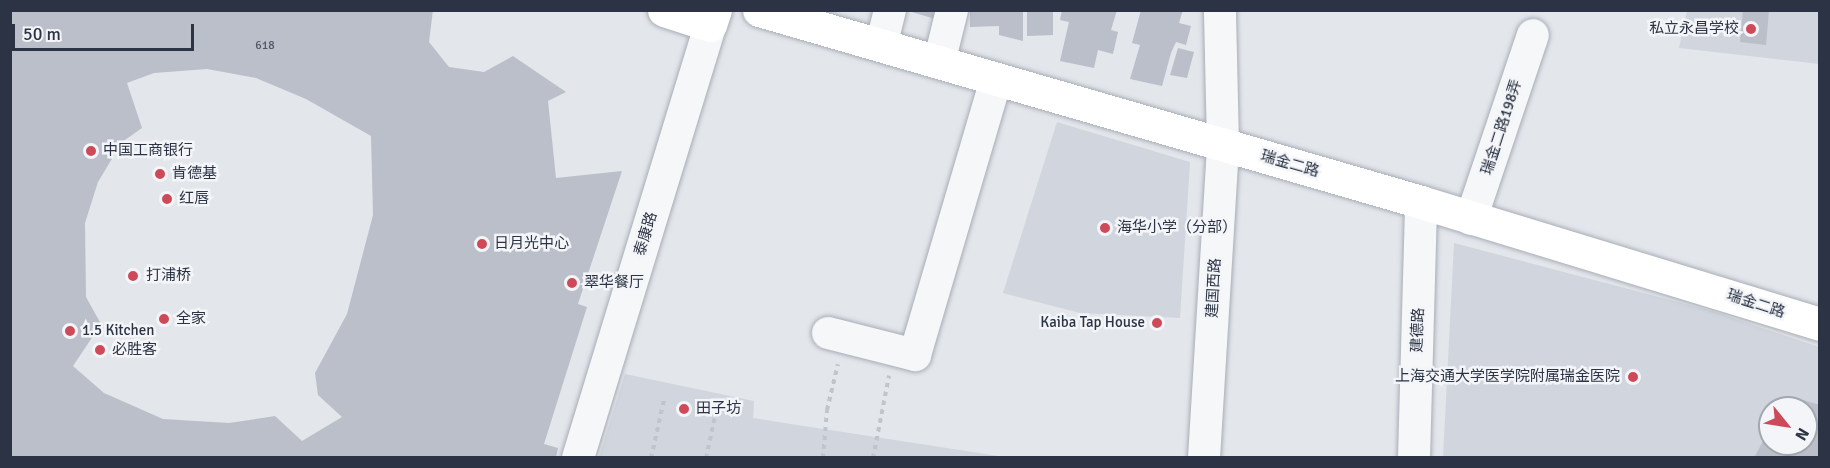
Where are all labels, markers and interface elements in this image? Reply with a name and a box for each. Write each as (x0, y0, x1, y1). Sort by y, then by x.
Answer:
scale bar (15, 12, 196, 50)
place label: 私立永昌学校 (1649, 20, 1739, 38)
marker: 私立永昌学校 (1744, 22, 1758, 36)
text: 50 m (23, 23, 61, 45)
house number: 618 (255, 39, 275, 53)
street label: 瑞金二路198弄 (1478, 77, 1526, 177)
place label: 中国工商银行 (103, 142, 193, 160)
marker: 中国工商银行 (84, 144, 98, 158)
street label: 瑞金二路 (1259, 147, 1321, 181)
place label: 肯德基 (172, 165, 217, 183)
marker: 肯德基 (153, 167, 167, 181)
place label: 红唇 (179, 190, 209, 208)
marker: 红唇 (160, 192, 174, 206)
street label: 泰康路 (631, 210, 661, 258)
place label: 海华小学（分部） (1117, 219, 1237, 237)
marker: 海华小学（分部） (1098, 221, 1112, 235)
place label: 日月光中心 (494, 235, 569, 253)
marker: 日月光中心 (475, 237, 489, 251)
street label: 建国西路 (1203, 258, 1225, 318)
marker: 打浦桥 (124, 267, 142, 285)
place label: 打浦桥 (146, 267, 191, 285)
place label: 翠华餐厅 (584, 274, 644, 292)
marker: 翠华餐厅 (565, 276, 579, 290)
street label: 瑞金二路 (1725, 286, 1787, 322)
street label: 建德路 (1408, 307, 1428, 353)
place label: 全家 (176, 310, 206, 328)
marker: 全家 (157, 312, 171, 326)
place label: Kaiba Tap House (1040, 314, 1145, 332)
marker: Kaiba Tap House (1150, 316, 1164, 330)
place label: 1.5 Kitchen (82, 322, 154, 340)
marker: 1.5 Kitchen (63, 324, 77, 338)
place label: 必胜客 (112, 341, 157, 359)
marker: 必胜客 (93, 343, 107, 357)
place label: 上海交通大学医学院附属瑞金医院 (1395, 368, 1620, 386)
marker: 上海交通大学医学院附属瑞金医院 (1624, 368, 1642, 386)
north arrow (1758, 396, 1818, 456)
place label: 田子坊 (696, 400, 741, 418)
marker: 田子坊 (677, 402, 691, 416)
text: N (1790, 424, 1813, 444)

